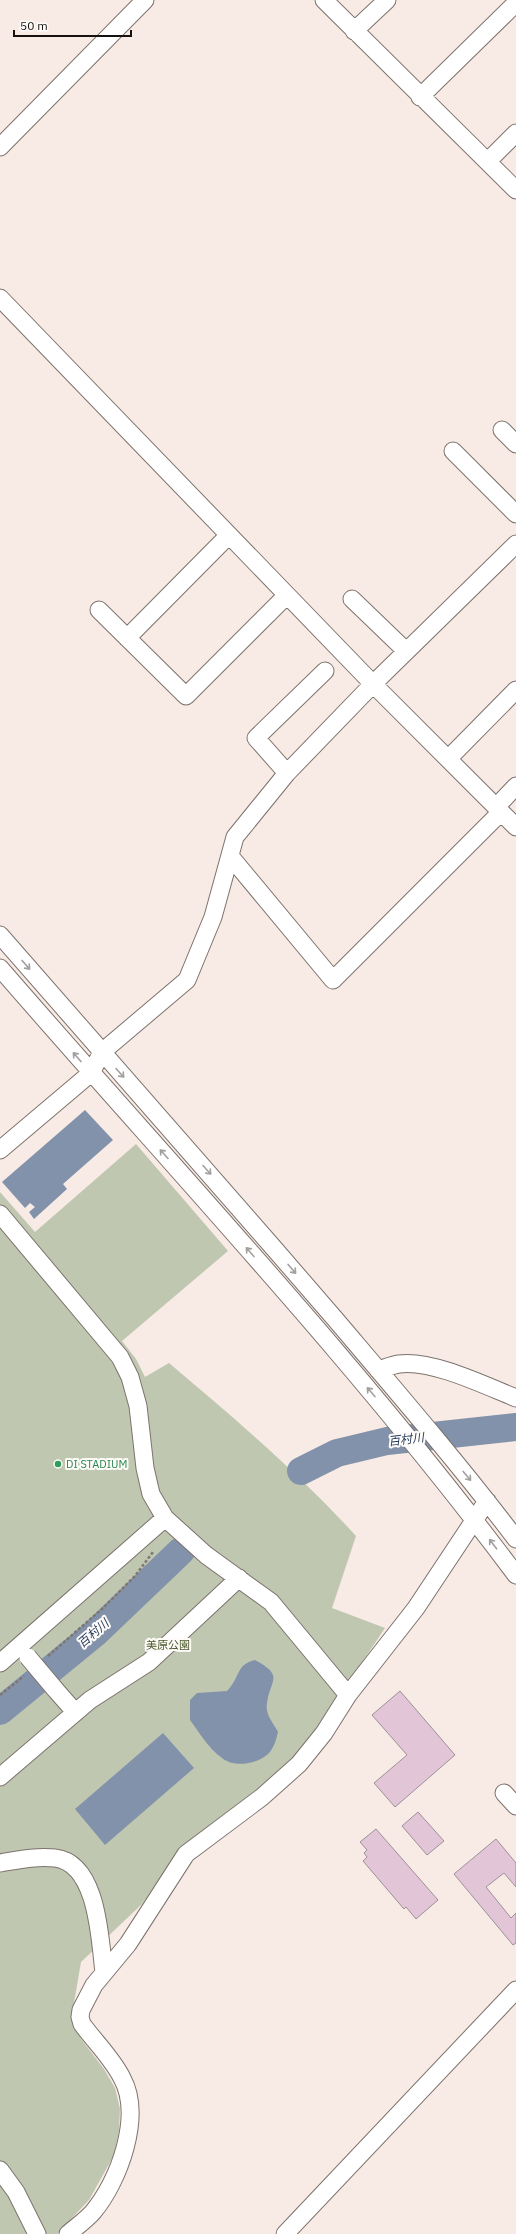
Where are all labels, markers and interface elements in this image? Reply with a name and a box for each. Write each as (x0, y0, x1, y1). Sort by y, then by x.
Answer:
scale bar (14, 12, 131, 38)
text: 50 m (20, 18, 48, 33)
one-way arrow (21, 959, 30, 970)
one-way arrow (73, 1052, 82, 1063)
one-way arrow (116, 1068, 125, 1078)
one-way arrow (159, 1149, 168, 1159)
one-way arrow (203, 1165, 212, 1175)
one-way arrow (245, 1247, 254, 1257)
one-way arrow (287, 1263, 296, 1274)
one-way arrow (367, 1387, 376, 1398)
water label: 百村川 (387, 1429, 427, 1449)
place label: DI STADIUM (66, 1457, 127, 1471)
marker: DI STADIUM (53, 1459, 63, 1469)
one-way arrow (462, 1471, 471, 1482)
one-way arrow (488, 1538, 497, 1549)
water label: 百村川 (74, 1614, 113, 1650)
park label: 美原公園 (146, 1638, 190, 1652)

